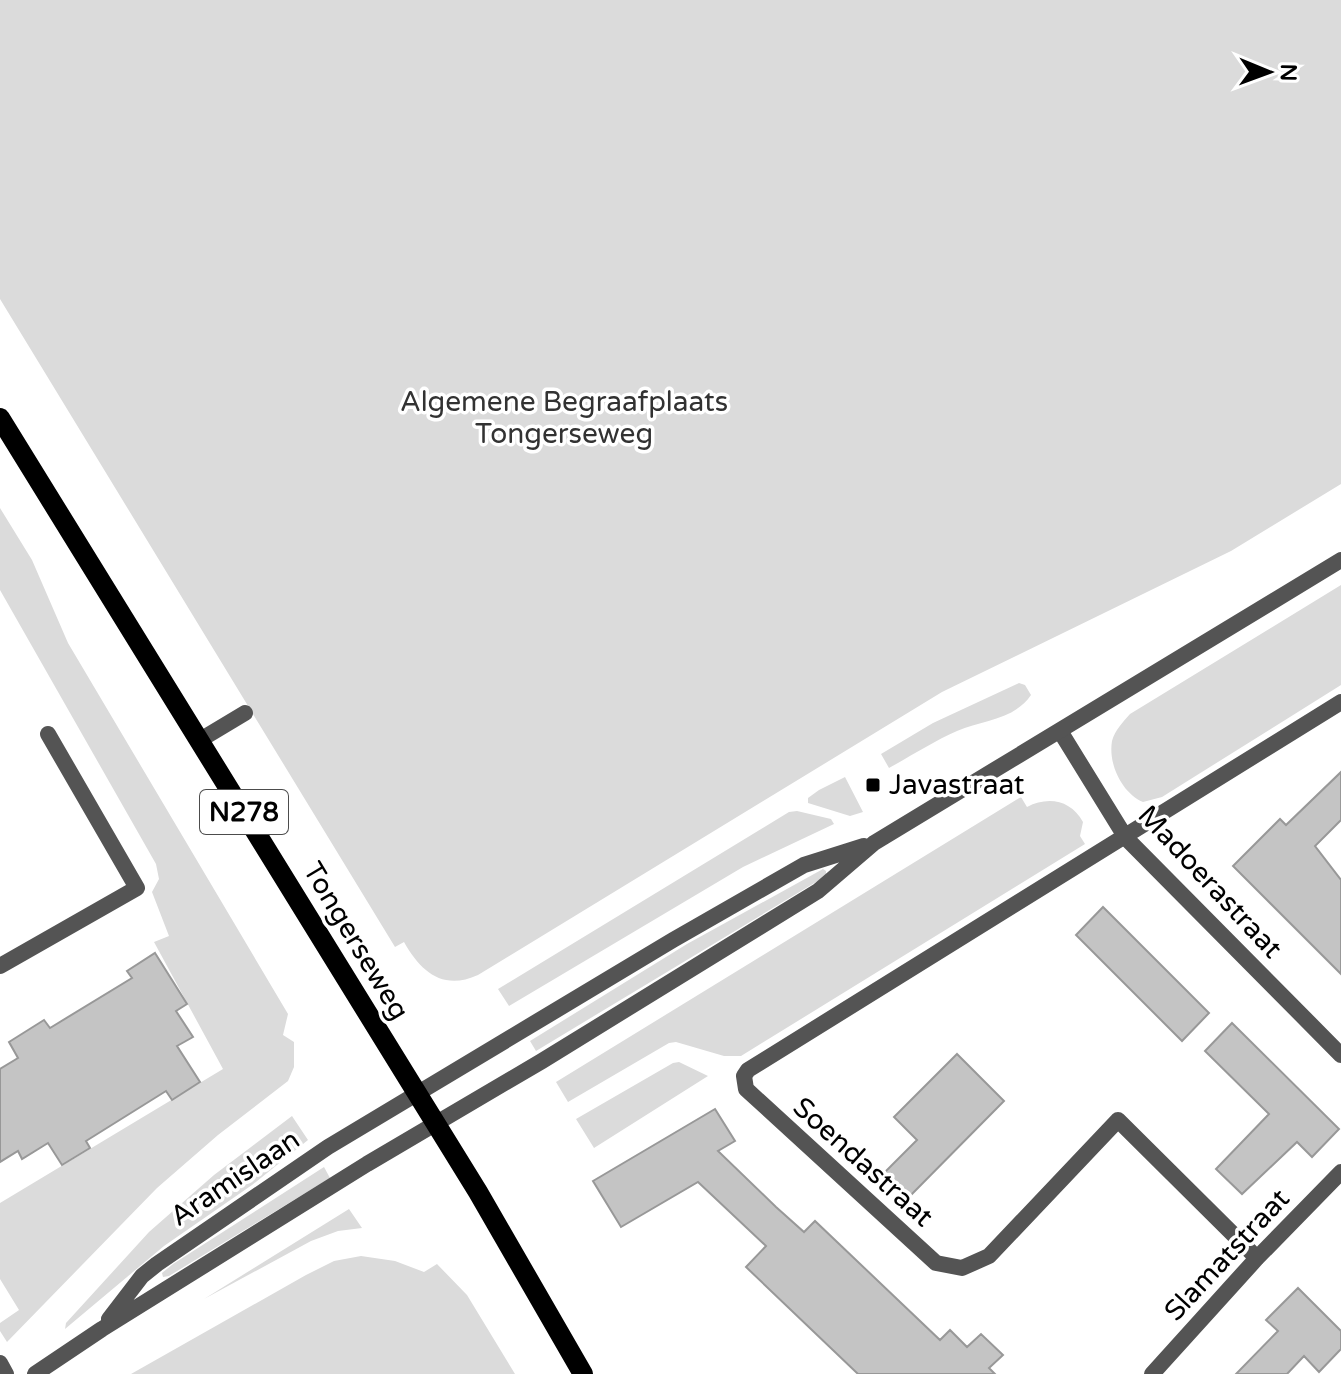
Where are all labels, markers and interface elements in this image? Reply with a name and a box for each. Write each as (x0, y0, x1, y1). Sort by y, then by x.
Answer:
north arrow (1229, 32, 1309, 112)
text: N (1275, 63, 1301, 81)
park label: Algemene Begraafplaats Tongerseweg (400, 385, 728, 451)
place label: Javastraat (889, 768, 1025, 802)
marker: Javastraat (864, 776, 882, 794)
road number: N278 (200, 790, 288, 834)
street label: Madoerastraat (1131, 799, 1290, 966)
street label: Tongerseweg (296, 856, 416, 1026)
street label: Soendastraat (786, 1090, 940, 1234)
street label: Aramislaan (164, 1122, 306, 1234)
street label: Slamatstraat (1157, 1182, 1297, 1328)

